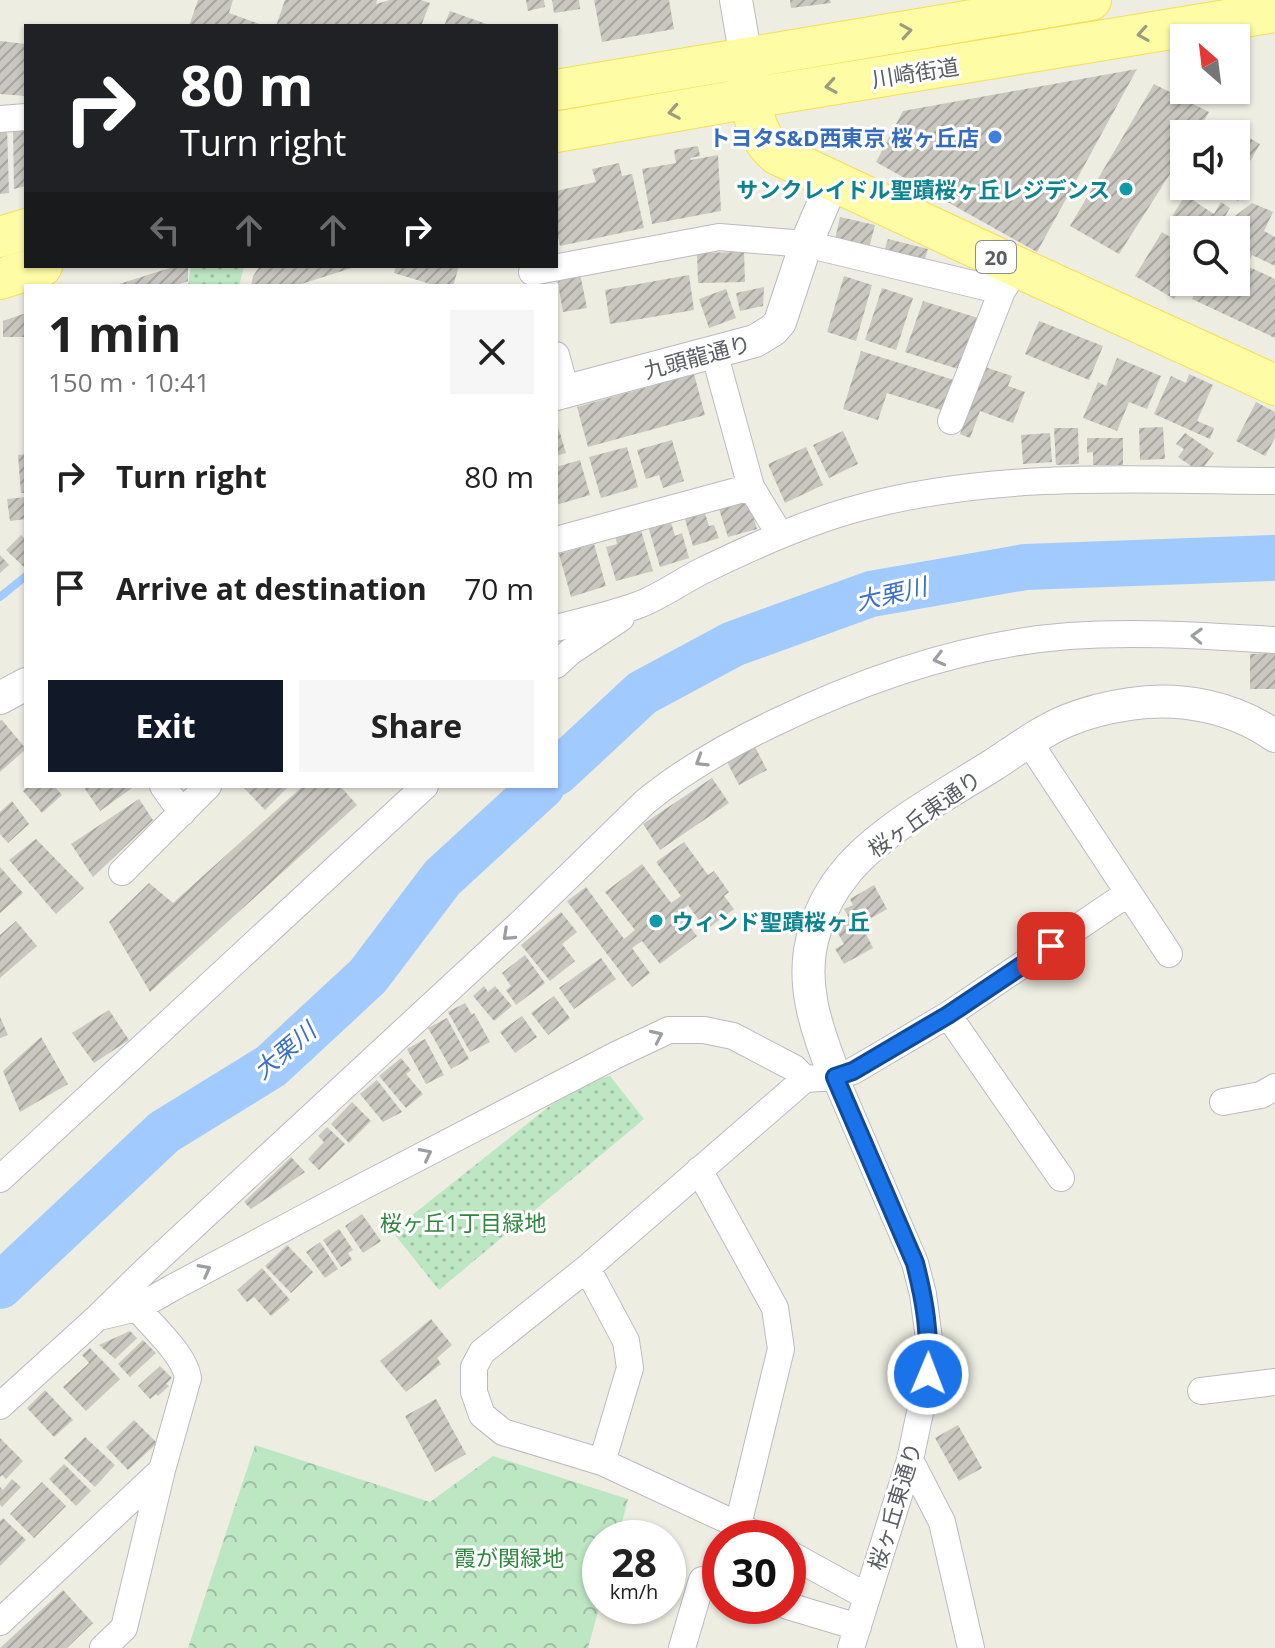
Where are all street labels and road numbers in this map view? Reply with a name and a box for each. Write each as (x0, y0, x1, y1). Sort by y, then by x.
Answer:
street label: 川崎街道 (869, 50, 961, 94)
road number: 20 (976, 241, 1016, 273)
street label: 九頭龍通り (640, 327, 754, 385)
street label: 桜ヶ丘東通り (861, 763, 987, 863)
street label: 桜ヶ丘東通り (860, 1438, 928, 1574)

